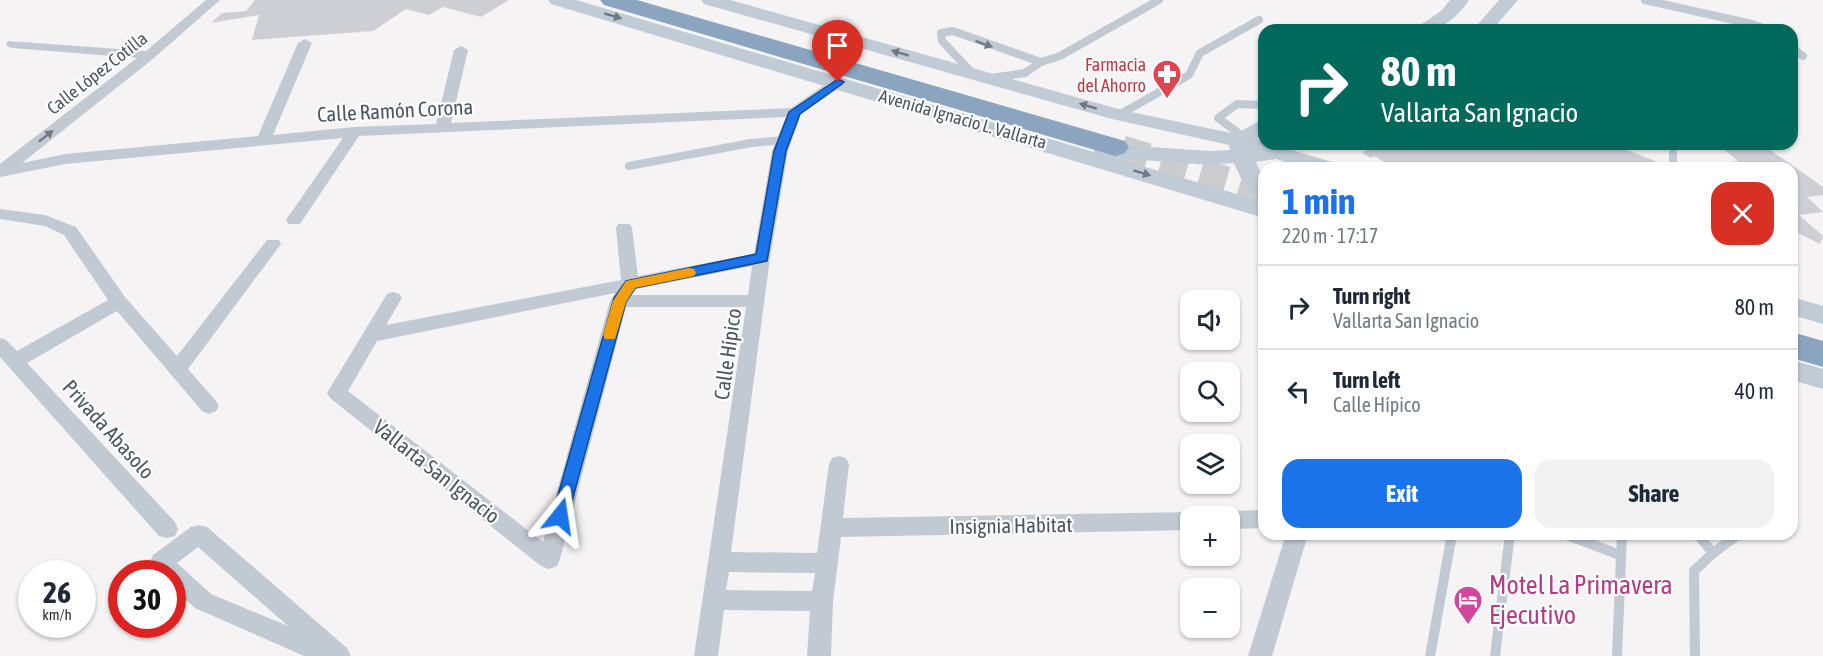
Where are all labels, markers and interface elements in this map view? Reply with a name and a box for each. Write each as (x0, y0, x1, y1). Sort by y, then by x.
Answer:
one-way arrow (604, 12, 622, 21)
pin (812, 20, 863, 82)
street label: Calle López Cotilla (43, 27, 151, 119)
icon: arrive (821, 29, 854, 62)
one-way arrow (975, 39, 993, 49)
text: 80 m (1381, 47, 1456, 95)
one-way arrow (891, 48, 909, 57)
icon: right (1282, 48, 1360, 126)
place label: Farmacia del Ahorro (1077, 54, 1146, 96)
pharmacy icon: Farmacia del Ahorro (1151, 58, 1183, 100)
street label: Avenida Ignacio L. Vallarta (877, 85, 1049, 153)
street label: Calle Ramón Corona (316, 94, 474, 126)
text: Vallarta San Ignacio (1381, 97, 1578, 128)
one-way arrow (1079, 101, 1097, 110)
one-way arrow (38, 129, 54, 142)
one-way arrow (1133, 169, 1151, 178)
text: 1 min (1282, 180, 1356, 222)
button: close (1711, 182, 1774, 245)
text: 220 m · 17:17 (1282, 224, 1378, 247)
text: Turn right (1333, 283, 1410, 309)
map controls (1180, 290, 1240, 638)
button: sound (1180, 290, 1240, 350)
icon: right (1282, 291, 1315, 324)
text: 80 m (1734, 294, 1774, 320)
street label: Calle Hípico (709, 307, 745, 401)
text: Vallarta San Ignacio (1333, 309, 1479, 332)
button: search (1180, 362, 1240, 422)
text: Turn left (1333, 367, 1400, 393)
street label: Privada Abasolo (58, 375, 160, 483)
icon: left (1282, 375, 1315, 408)
text: 40 m (1734, 378, 1774, 404)
text: Calle Hípico (1333, 393, 1421, 416)
street label: Vallarta San Ignacio (369, 414, 505, 528)
button: layers (1180, 434, 1240, 494)
button: Exit (1282, 459, 1522, 528)
button: Share (1534, 459, 1774, 528)
position arrow (528, 484, 592, 548)
button: + (1180, 506, 1240, 566)
street label: Insignia Habitat (949, 512, 1073, 538)
speed limit sign: 30 (108, 560, 186, 638)
place label: Motel La Primavera Ejecutivo (1489, 570, 1673, 630)
text: 26 (43, 575, 71, 609)
button: − (1180, 578, 1240, 638)
hotel icon: Motel La Primavera Ejecutivo (1452, 584, 1484, 626)
text: km/h (42, 606, 72, 623)

